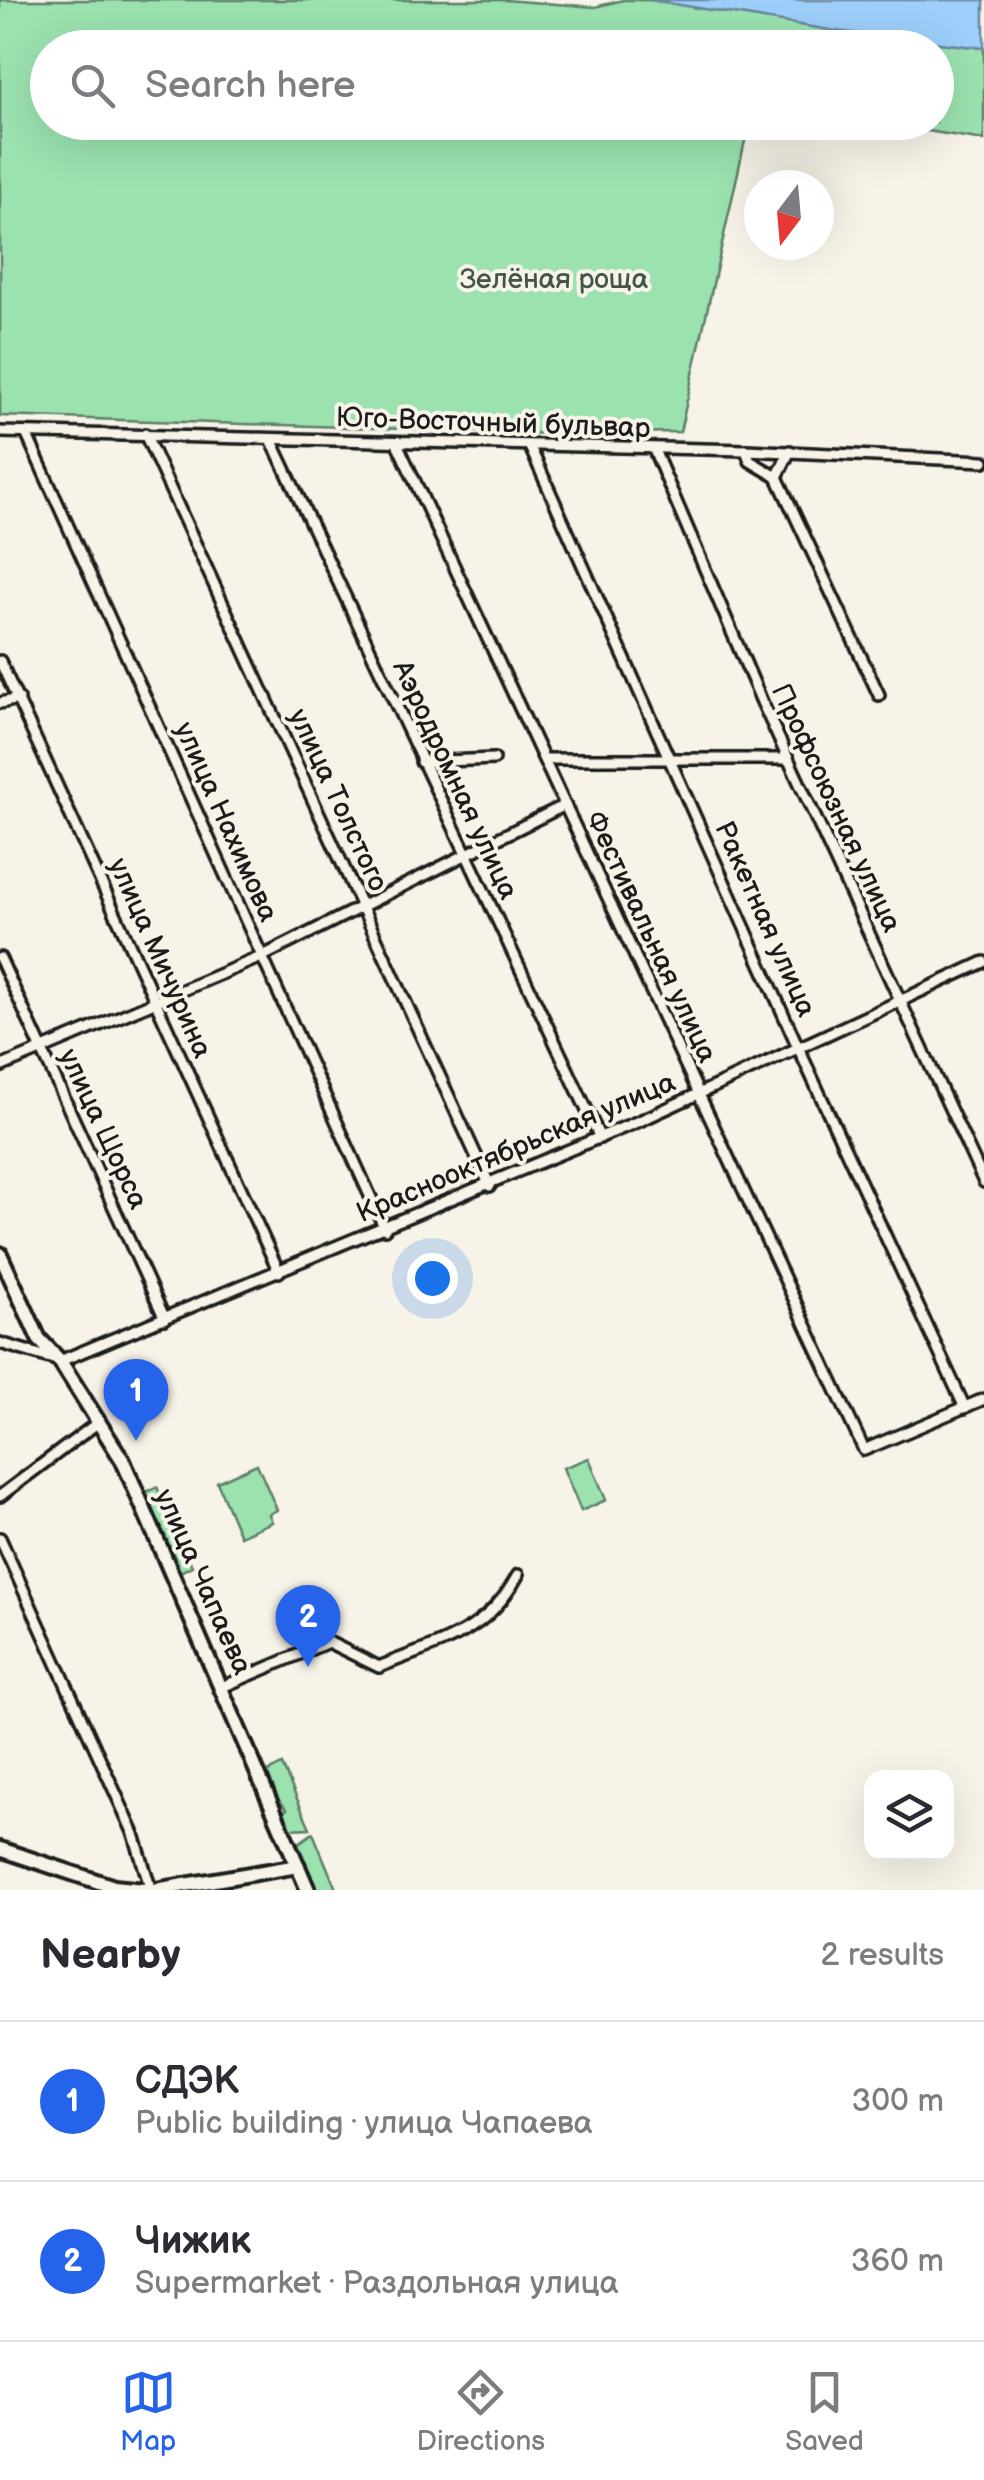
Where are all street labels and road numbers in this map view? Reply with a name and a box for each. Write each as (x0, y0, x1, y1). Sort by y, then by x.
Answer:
street label: Юго-Восточный бульвар (335, 401, 651, 445)
street label: Аэродромная улица (385, 654, 525, 905)
street label: Профсоюзная улица (764, 679, 908, 938)
street label: улица Толстого (281, 704, 395, 896)
street label: улица Нахимова (167, 717, 285, 927)
street label: Фестивальная улица (578, 806, 724, 1068)
street label: Ракетная улица (707, 816, 823, 1022)
street label: улица Мичурина (101, 853, 219, 1063)
street label: улица Щорса (51, 1044, 155, 1215)
street label: Краснооктябрьская улица (352, 1066, 681, 1230)
street label: улица Чапаева (147, 1484, 259, 1680)

